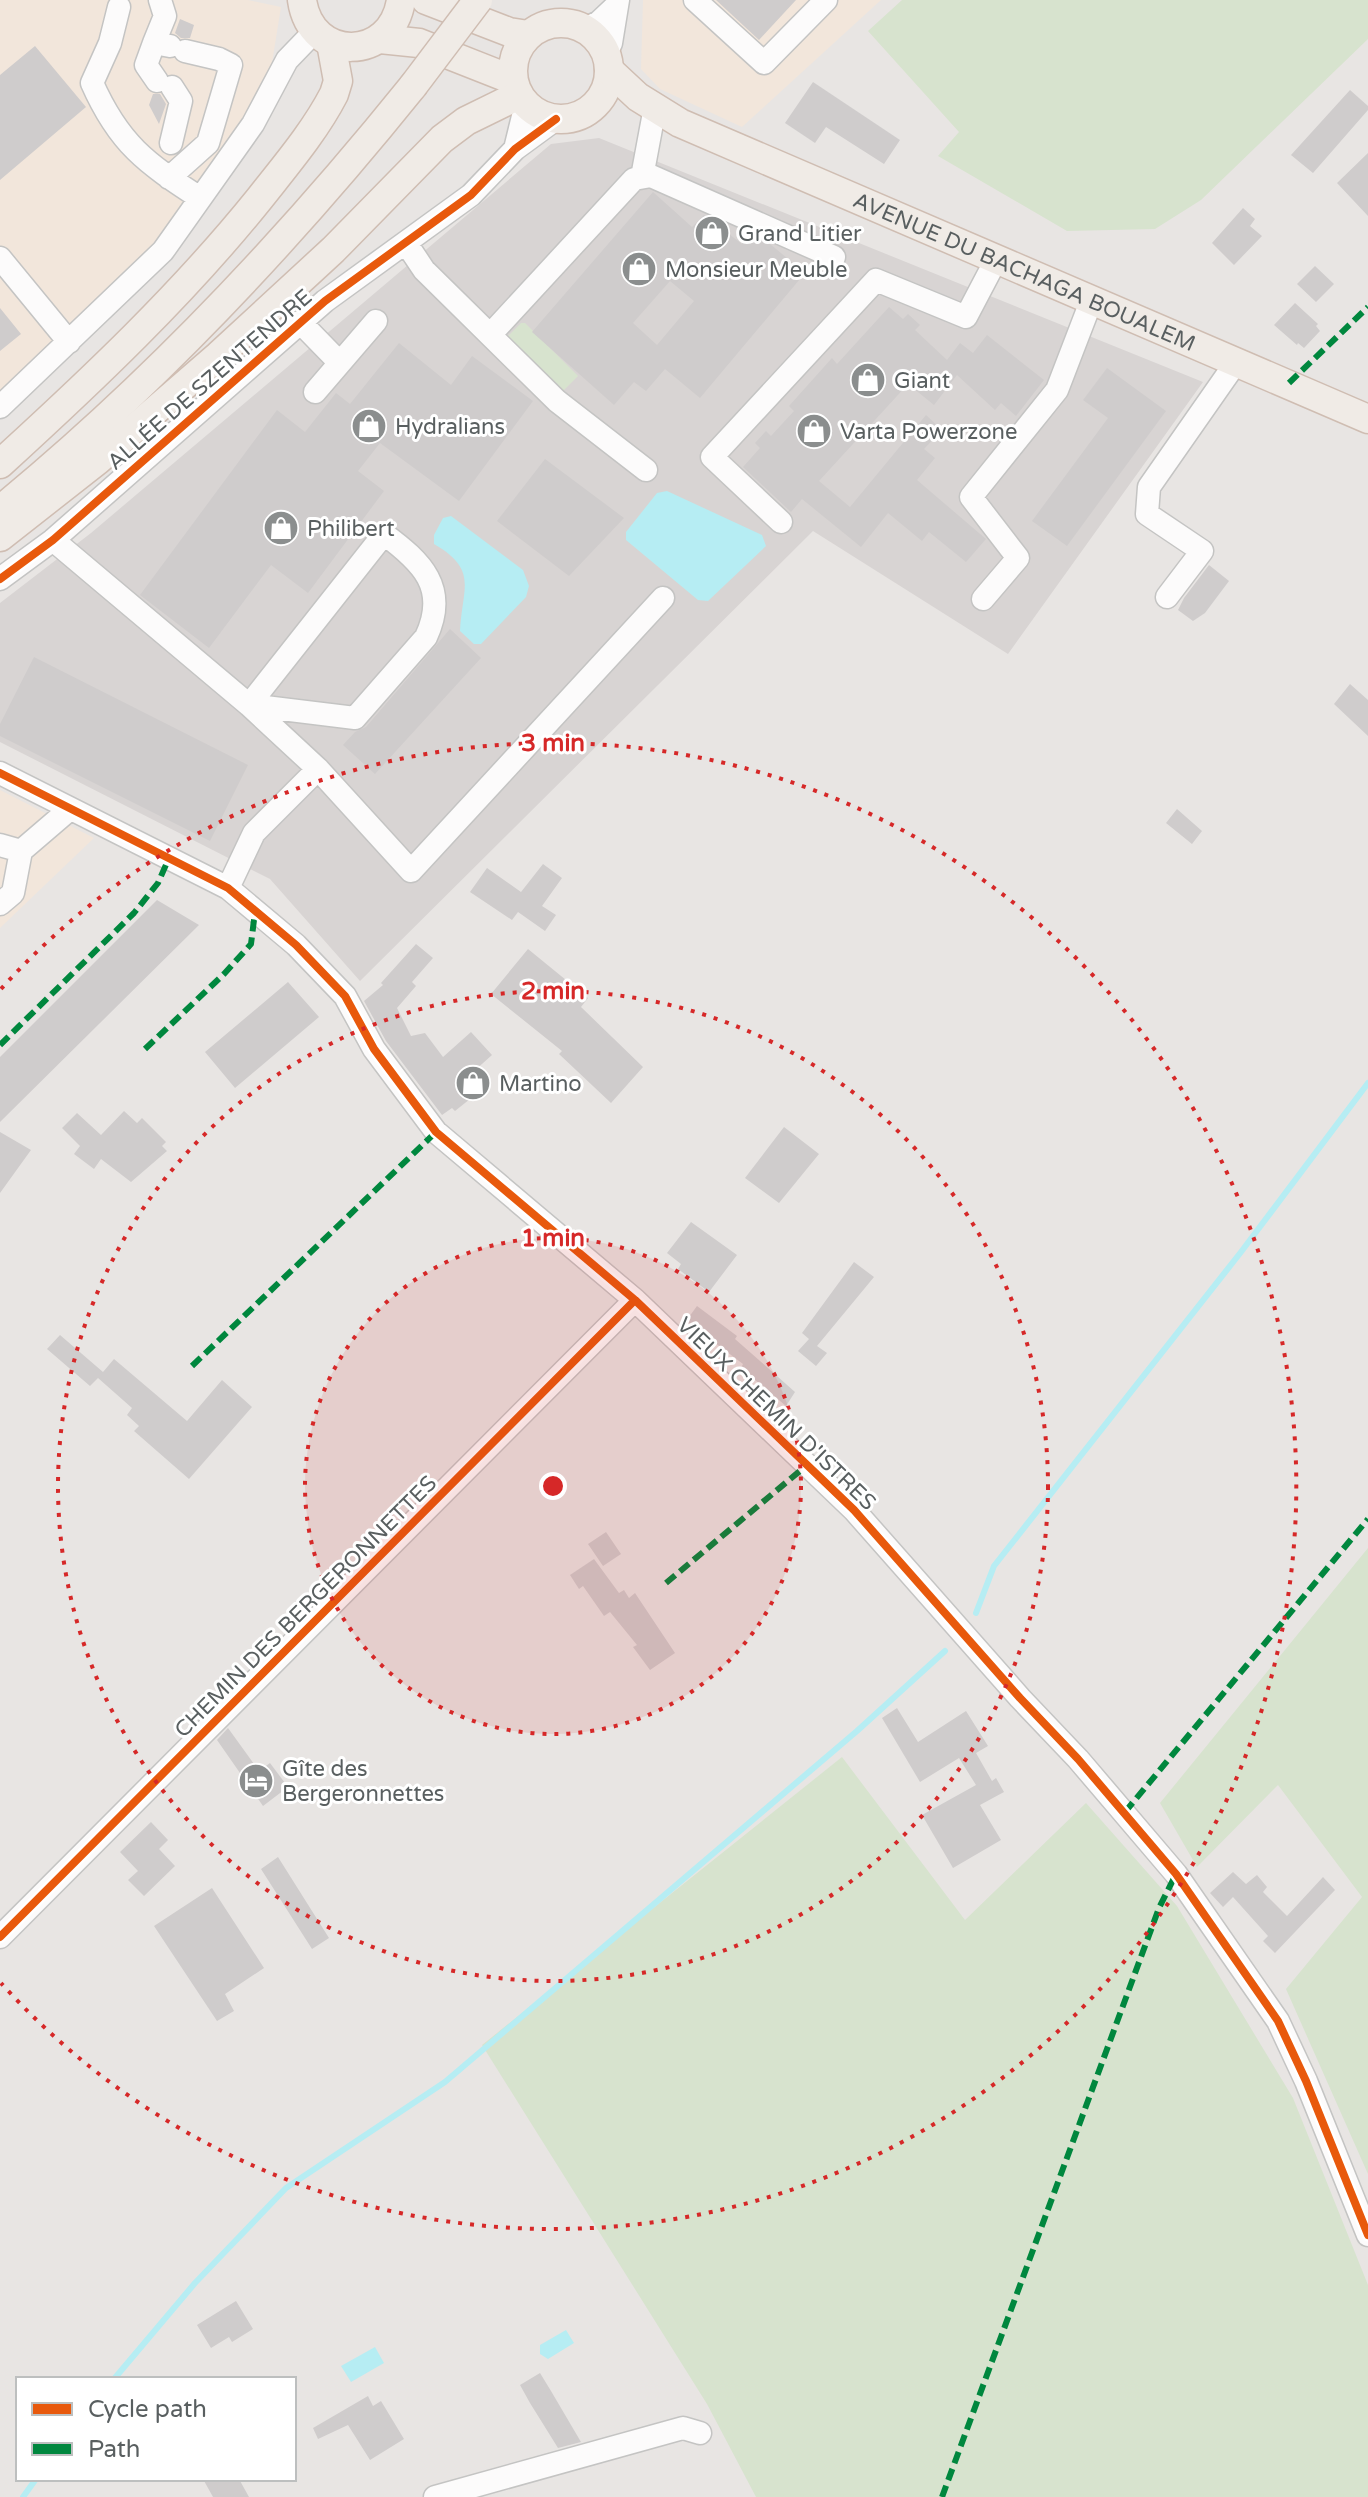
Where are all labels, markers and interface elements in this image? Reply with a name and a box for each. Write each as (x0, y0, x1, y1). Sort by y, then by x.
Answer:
street label: AVENUE DU BACHAGA BOUALEM (849, 187, 1199, 357)
shop icon: Grand Litier (693, 214, 731, 252)
place label: Grand Litier (738, 221, 862, 247)
shop icon: Monsieur Meuble (620, 250, 658, 288)
place label: Monsieur Meuble (665, 257, 847, 283)
street label: ALLÉE DE SZENTENDRE (101, 283, 317, 476)
shop icon: Giant (849, 361, 887, 399)
place label: Giant (894, 368, 950, 394)
shop icon: Hydralians (350, 407, 388, 445)
shop icon: Varta Powerzone (795, 412, 833, 450)
place label: Hydralians (395, 414, 505, 440)
place label: Varta Powerzone (840, 419, 1017, 445)
shop icon: Philibert (262, 509, 300, 547)
place label: Philibert (307, 516, 395, 542)
text: 3 min (521, 729, 585, 758)
text: 2 min (521, 977, 585, 1006)
shop icon: Martino (454, 1064, 492, 1102)
place label: Martino (499, 1071, 582, 1097)
text: 1 min (521, 1224, 585, 1253)
street label: VIEUX CHEMIN D'ISTRES (671, 1312, 881, 1516)
street label: CHEMIN DES BERGERONNETTES (169, 1470, 442, 1743)
centre of rings (539, 1472, 567, 1500)
place label: Gîte des Bergeronnettes (282, 1756, 444, 1807)
hotel icon: Gîte des Bergeronnettes (237, 1762, 275, 1800)
legend (16, 2377, 296, 2481)
text: Cycle path (88, 2395, 207, 2424)
text: Path (88, 2435, 141, 2464)

